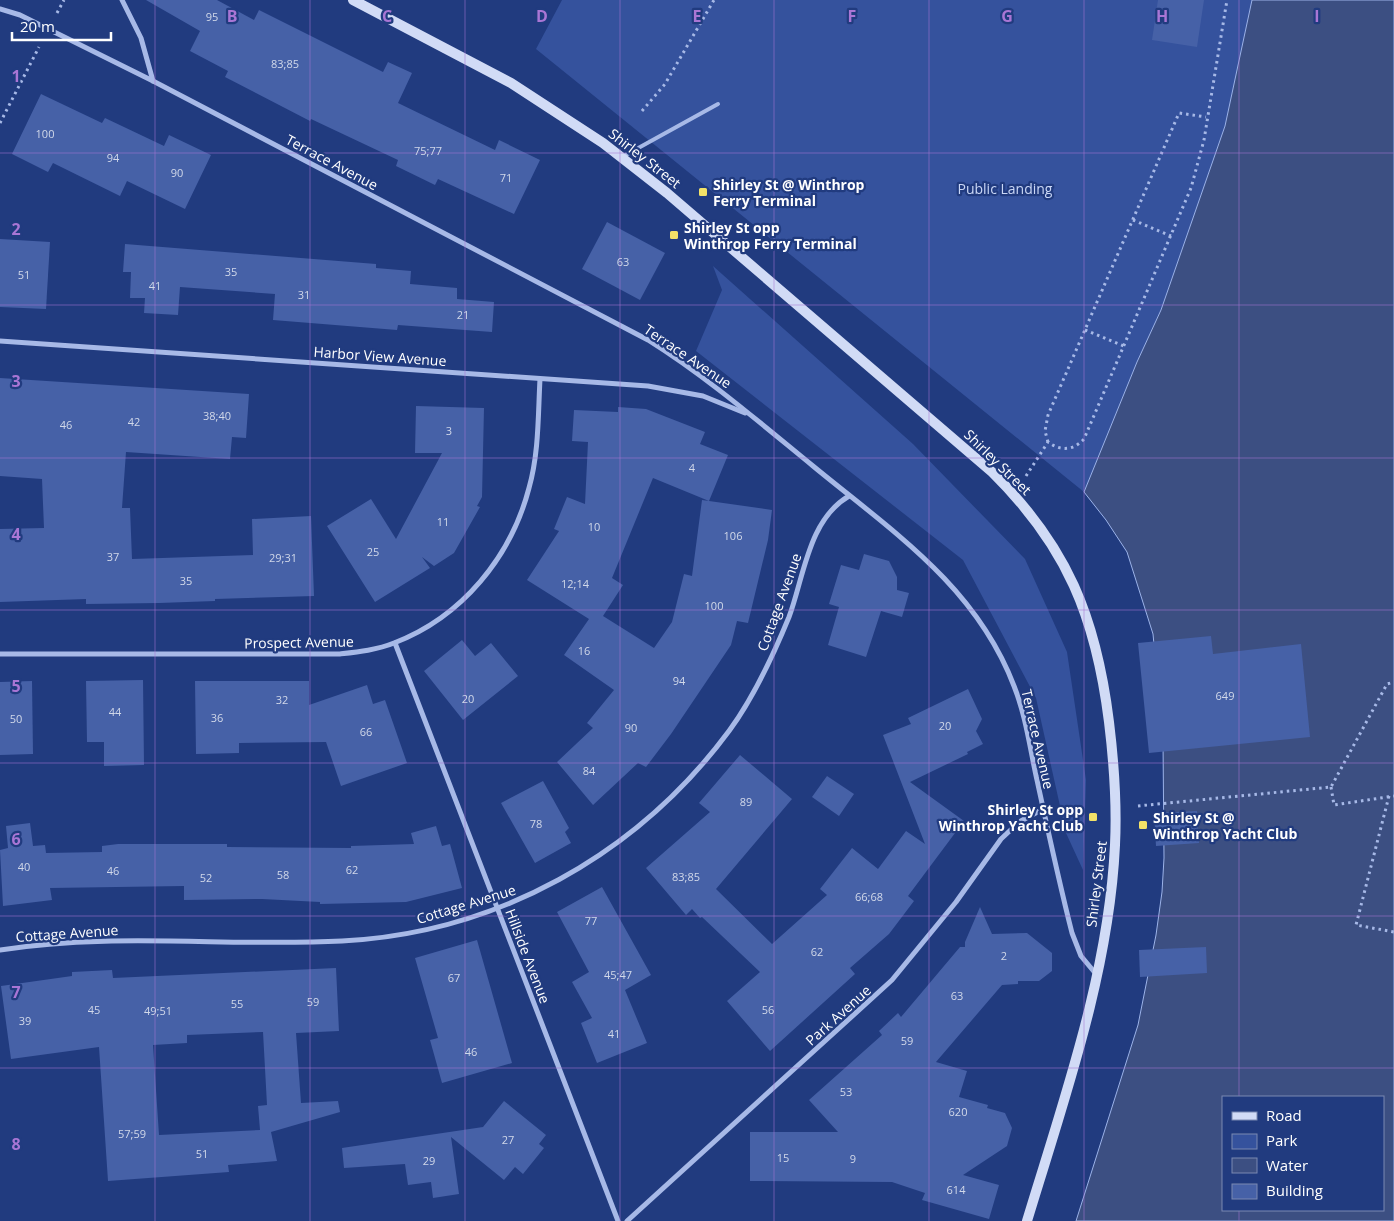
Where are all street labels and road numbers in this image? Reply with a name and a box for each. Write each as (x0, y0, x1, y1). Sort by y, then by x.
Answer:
street label: Shirley Street (605, 124, 685, 192)
street label: Terrace Avenue (283, 130, 381, 194)
street label: Terrace Avenue (641, 320, 736, 392)
street label: Harbor View Avenue (313, 342, 447, 370)
street label: Shirley Street (960, 425, 1036, 499)
street label: Cottage Avenue (752, 550, 806, 654)
street label: Prospect Avenue (244, 632, 354, 652)
street label: Terrace Avenue (1017, 687, 1059, 791)
street label: Shirley Street (1081, 840, 1111, 928)
street label: Cottage Avenue (414, 880, 518, 928)
street label: Hillside Avenue (501, 906, 555, 1006)
street label: Cottage Avenue (15, 920, 119, 946)
street label: Park Avenue (801, 981, 875, 1049)

